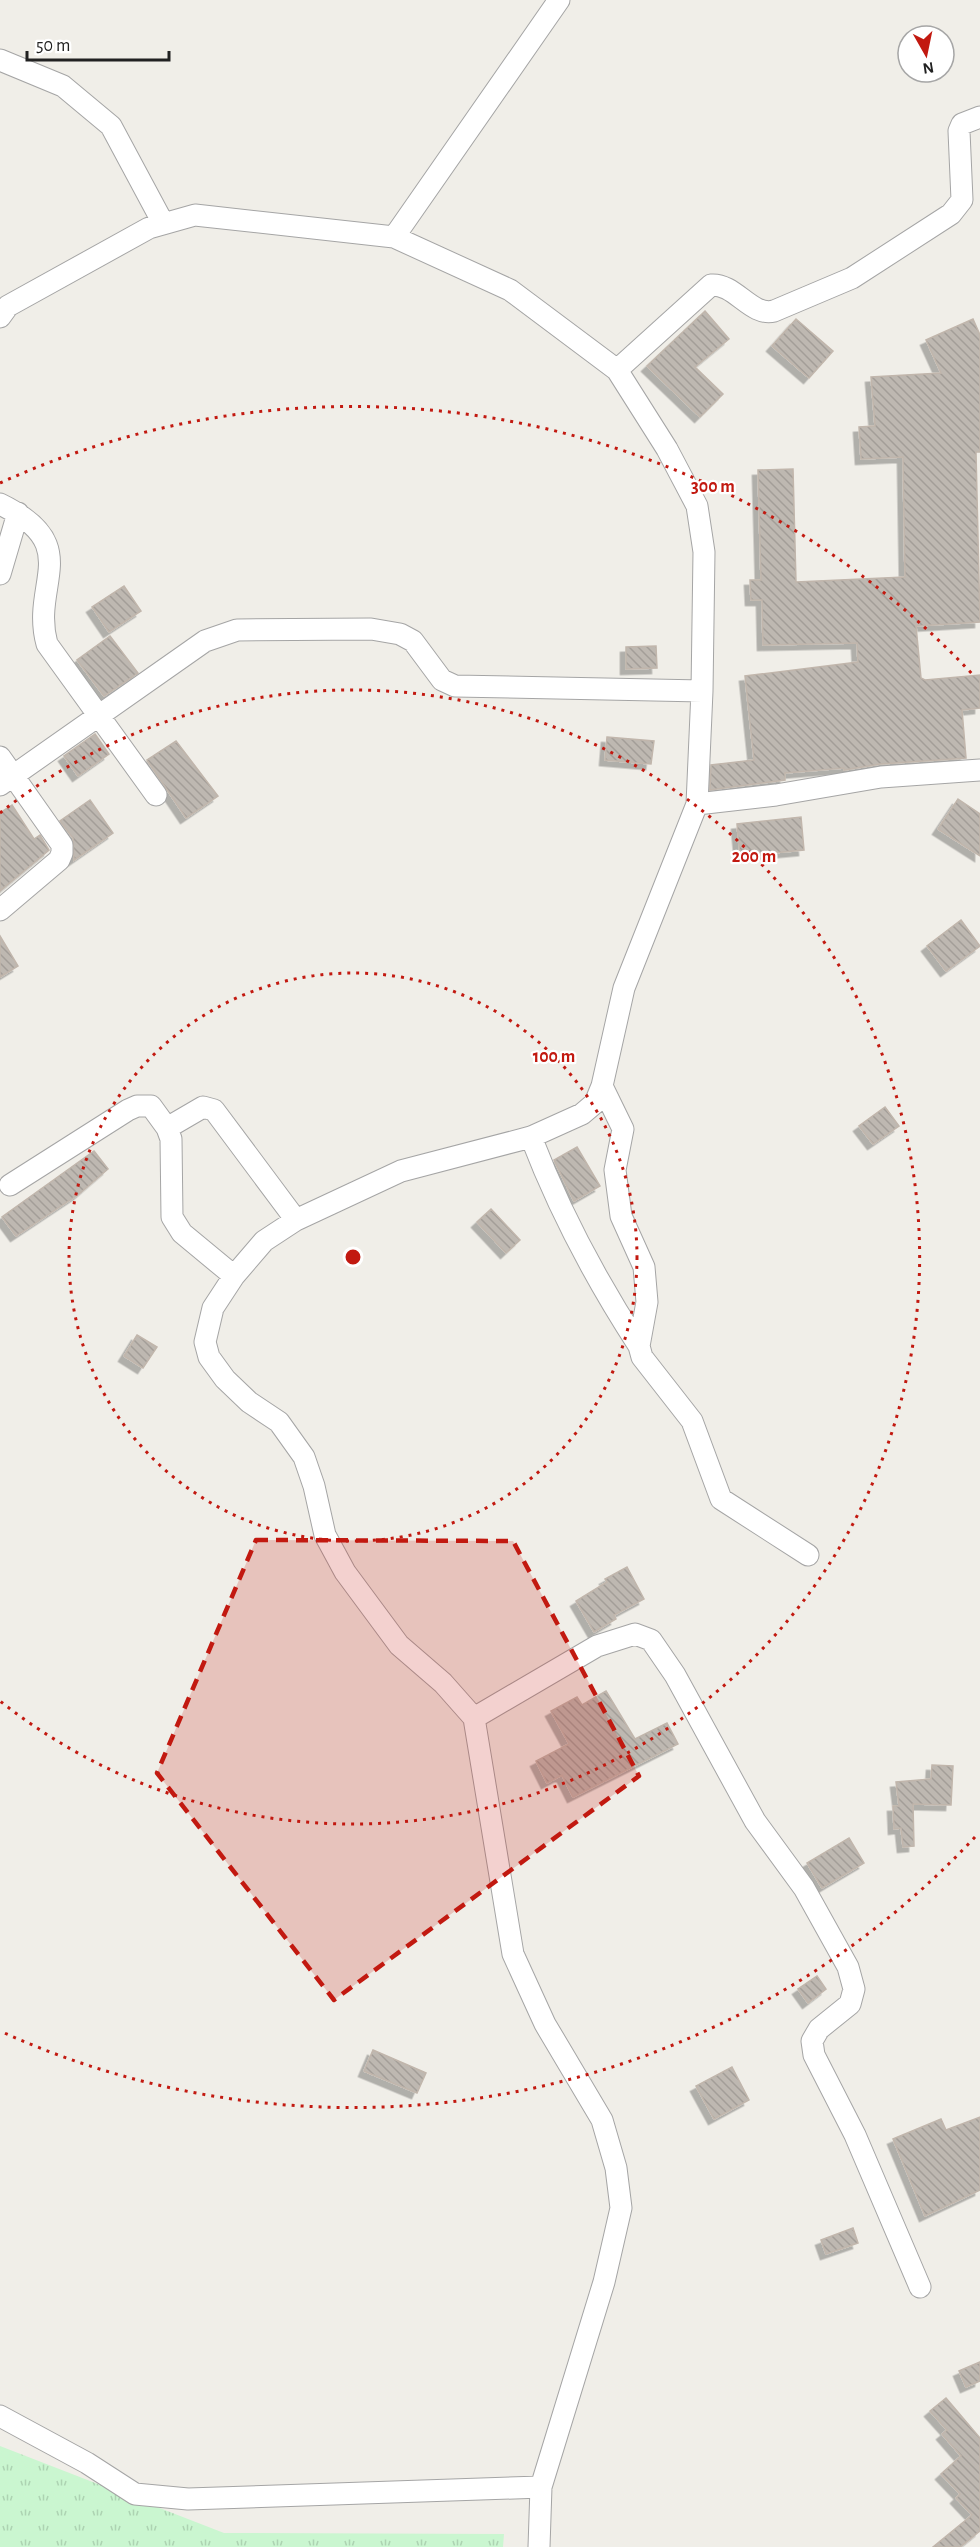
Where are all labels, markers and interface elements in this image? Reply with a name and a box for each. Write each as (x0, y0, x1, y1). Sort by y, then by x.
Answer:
scale bar (27, 24, 170, 62)
north arrow (896, 24, 956, 84)
text: 50 m (36, 37, 70, 55)
text: N (921, 59, 935, 77)
text: 300 m (691, 478, 735, 496)
text: 200 m (732, 848, 776, 866)
text: 100 m (533, 1048, 575, 1066)
centre of rings (343, 1247, 363, 1267)

